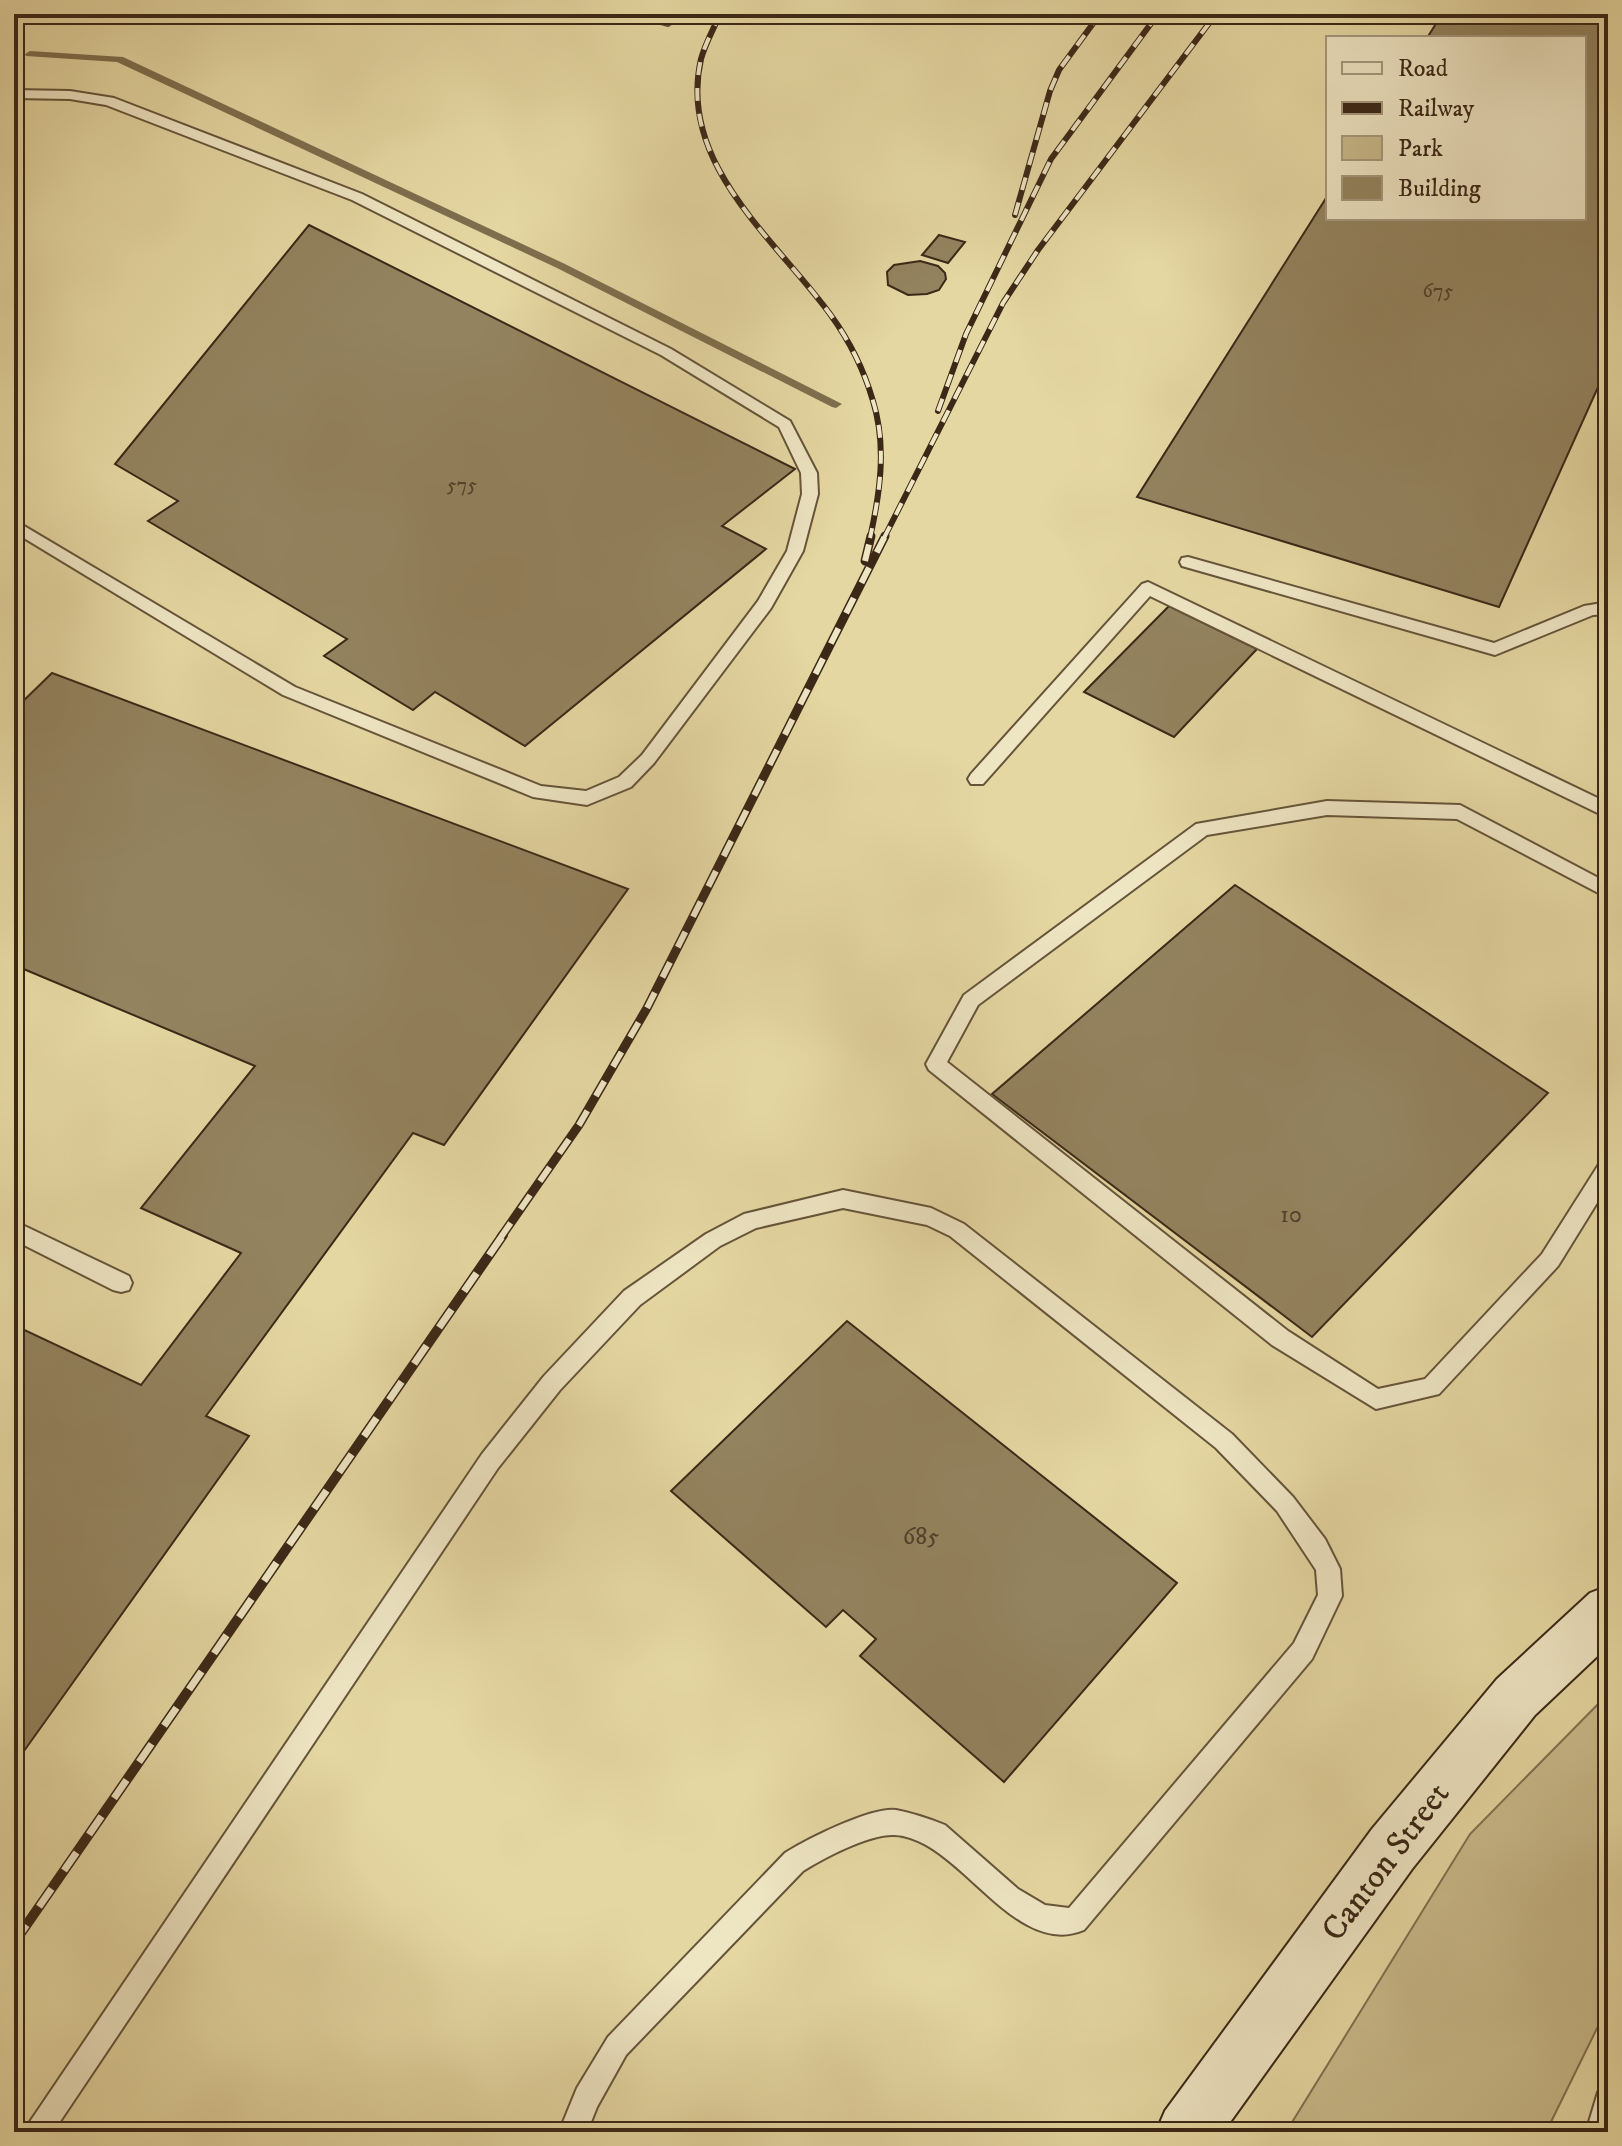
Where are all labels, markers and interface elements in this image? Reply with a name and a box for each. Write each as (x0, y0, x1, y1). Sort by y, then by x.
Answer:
legend (1326, 36, 1586, 220)
text: Road (1398, 54, 1448, 84)
text: Railway (1398, 94, 1475, 124)
text: Park (1398, 134, 1443, 164)
text: Building (1398, 174, 1481, 204)
house number: 675 (1423, 279, 1453, 304)
house number: 575 (447, 473, 477, 498)
house number: 10 (1280, 1200, 1302, 1230)
house number: 685 (903, 1522, 939, 1552)
street label: Canton Street (1313, 1774, 1459, 1950)

